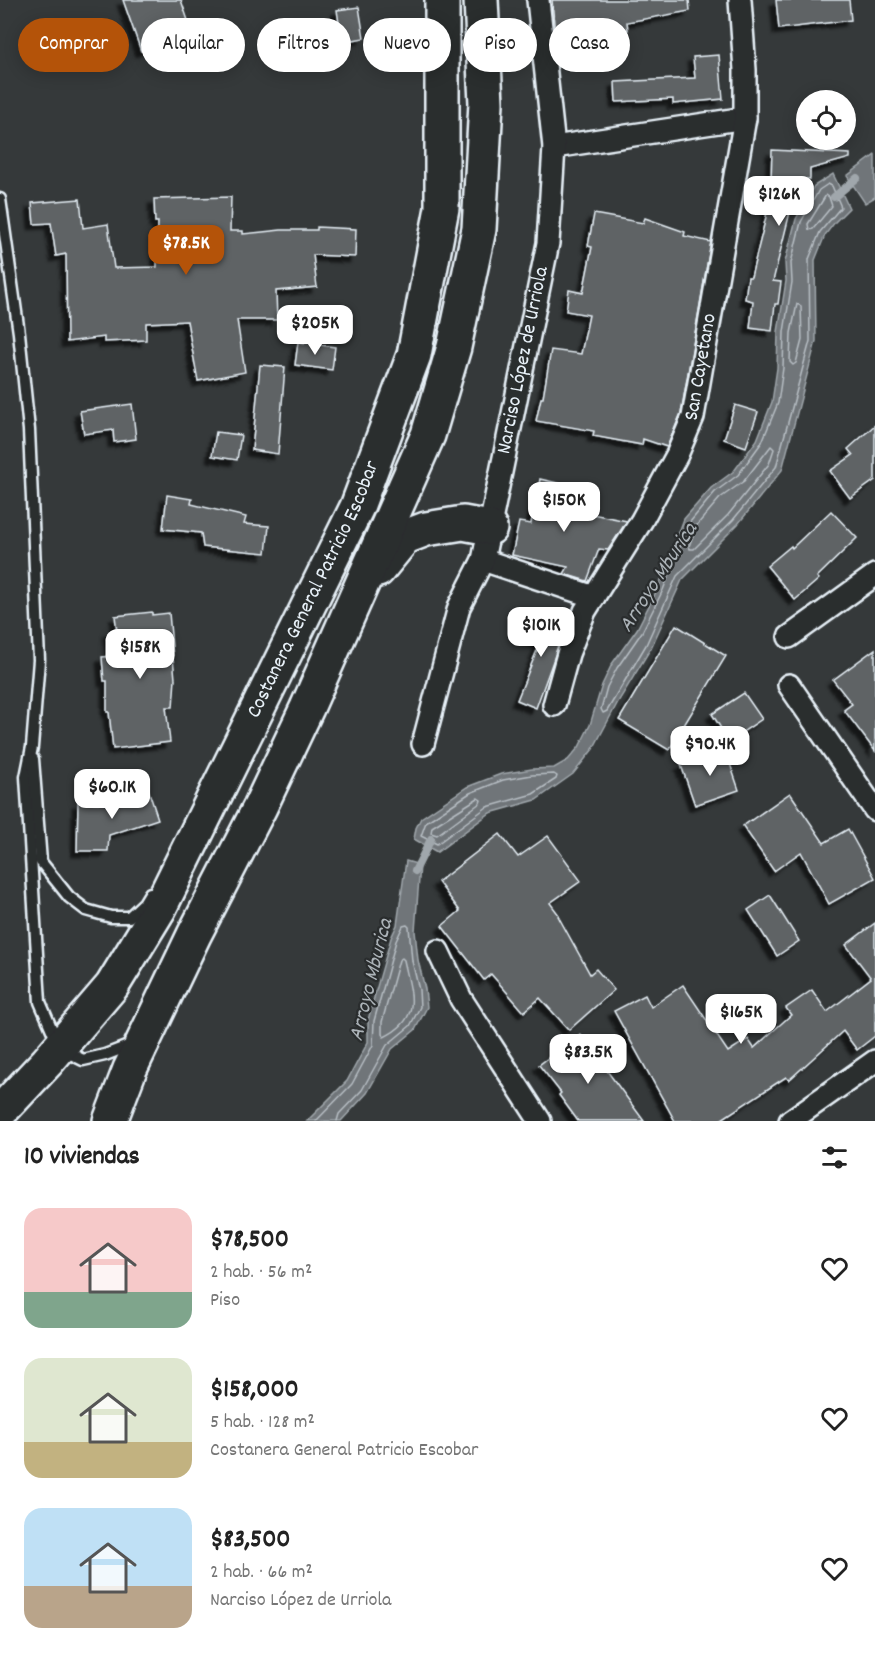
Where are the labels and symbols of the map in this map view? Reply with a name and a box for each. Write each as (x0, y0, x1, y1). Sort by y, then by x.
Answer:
pin: $126K (737, 176, 821, 227)
pin: $78.5K (137, 225, 235, 276)
street label: Narciso López de Urriola (490, 263, 558, 457)
pin: $205K (273, 305, 357, 356)
street label: San Cayetano (678, 311, 726, 423)
street label: Costanera General Patricio Escobar (240, 457, 388, 724)
pin: $150K (522, 482, 606, 533)
water label: Arroyo Mburica (612, 516, 707, 639)
pin: $101K (499, 607, 583, 658)
pin: $158K (98, 629, 182, 680)
pin: $90.4K (661, 726, 759, 777)
pin: $60.1K (63, 769, 161, 820)
water label: Arroyo Mburica (342, 914, 403, 1044)
pin: $165K (699, 994, 783, 1045)
pin: $83.5K (539, 1034, 637, 1085)

